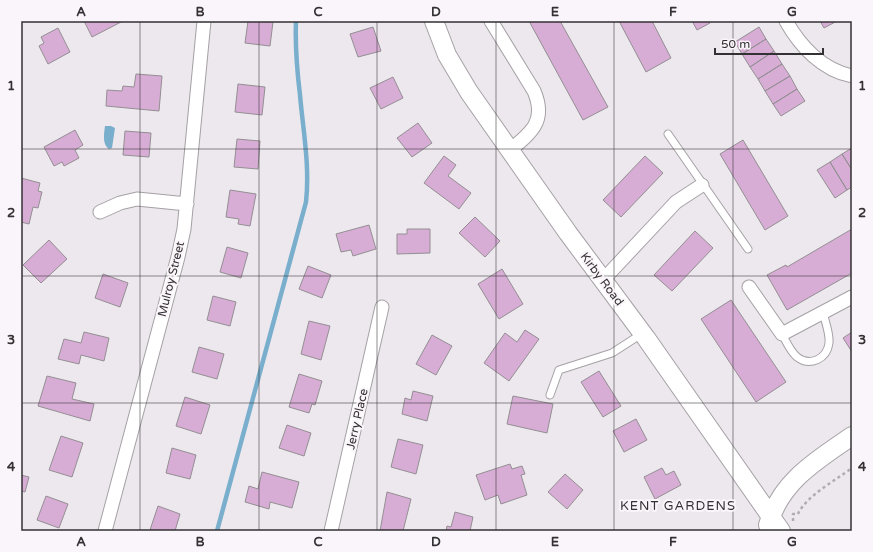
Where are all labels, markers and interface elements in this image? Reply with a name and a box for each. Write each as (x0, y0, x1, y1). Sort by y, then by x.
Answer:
text: A (76, 4, 86, 20)
text: B (195, 4, 205, 20)
text: C (313, 4, 323, 20)
text: D (431, 4, 441, 20)
text: E (551, 4, 559, 20)
text: F (669, 4, 677, 20)
text: G (787, 4, 797, 20)
scale bar (715, 30, 823, 56)
text: 50 m (721, 37, 750, 51)
text: 1 (7, 78, 15, 94)
text: 1 (858, 78, 866, 94)
text: 2 (7, 205, 15, 221)
text: 2 (858, 205, 866, 221)
street label: Mulroy Street (155, 239, 187, 318)
street label: Kirby Road (577, 250, 627, 308)
text: 3 (7, 332, 15, 348)
text: 3 (858, 332, 866, 348)
street label: Jerry Place (343, 387, 371, 451)
text: 4 (7, 459, 16, 475)
text: 4 (858, 459, 867, 475)
district label: KENT GARDENS (620, 498, 736, 514)
text: A (76, 534, 86, 550)
text: B (195, 534, 205, 550)
text: C (313, 534, 323, 550)
text: D (431, 534, 441, 550)
text: E (551, 534, 559, 550)
text: F (669, 534, 677, 550)
text: G (787, 534, 797, 550)

